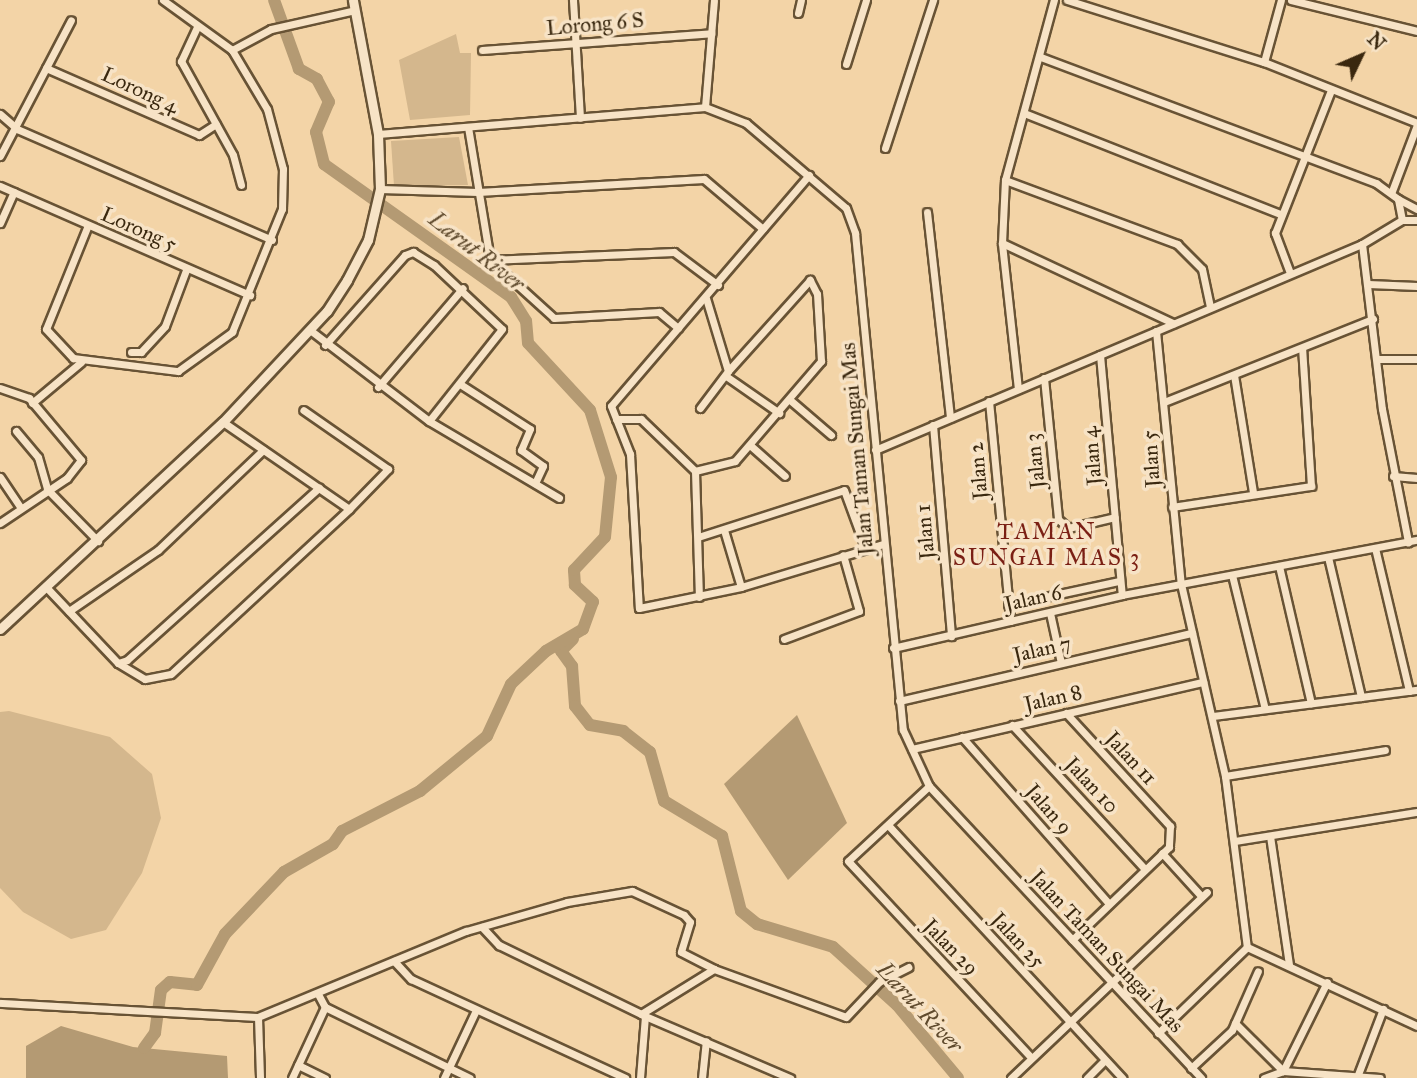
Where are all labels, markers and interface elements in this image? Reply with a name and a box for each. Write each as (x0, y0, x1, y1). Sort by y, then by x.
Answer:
street label: Lorong 6 S (545, 7, 645, 41)
north arrow (1326, 21, 1396, 91)
text: N (1363, 27, 1390, 55)
street label: Lorong 4 (97, 61, 183, 119)
street label: Lorong 5 (97, 201, 181, 257)
water label: Larut River (424, 205, 530, 297)
street label: Jalan Taman Sungai Mas (835, 342, 879, 556)
street label: Jalan 4 (1077, 426, 1107, 486)
street label: Jalan 5 (1136, 430, 1166, 488)
street label: Jalan 3 (1020, 432, 1050, 490)
street label: Jalan 2 (963, 441, 993, 501)
street label: Jalan 1 (910, 503, 940, 561)
district label: TAMAN SUNGAI MAS 3 (954, 517, 1140, 571)
street label: Jalan 6 (1002, 579, 1064, 617)
street label: Jalan 7 (1011, 630, 1073, 668)
street label: Jalan 8 (1022, 679, 1084, 717)
street label: Jalan 11 (1100, 726, 1162, 790)
street label: Jalan 10 (1060, 752, 1124, 818)
street label: Jalan 9 (1020, 779, 1078, 839)
street label: Jalan Taman Sungai Mas (1025, 864, 1189, 1038)
street label: Jalan 25 (986, 907, 1050, 973)
street label: Jalan 29 (918, 913, 984, 981)
water label: Larut River (871, 956, 969, 1058)

